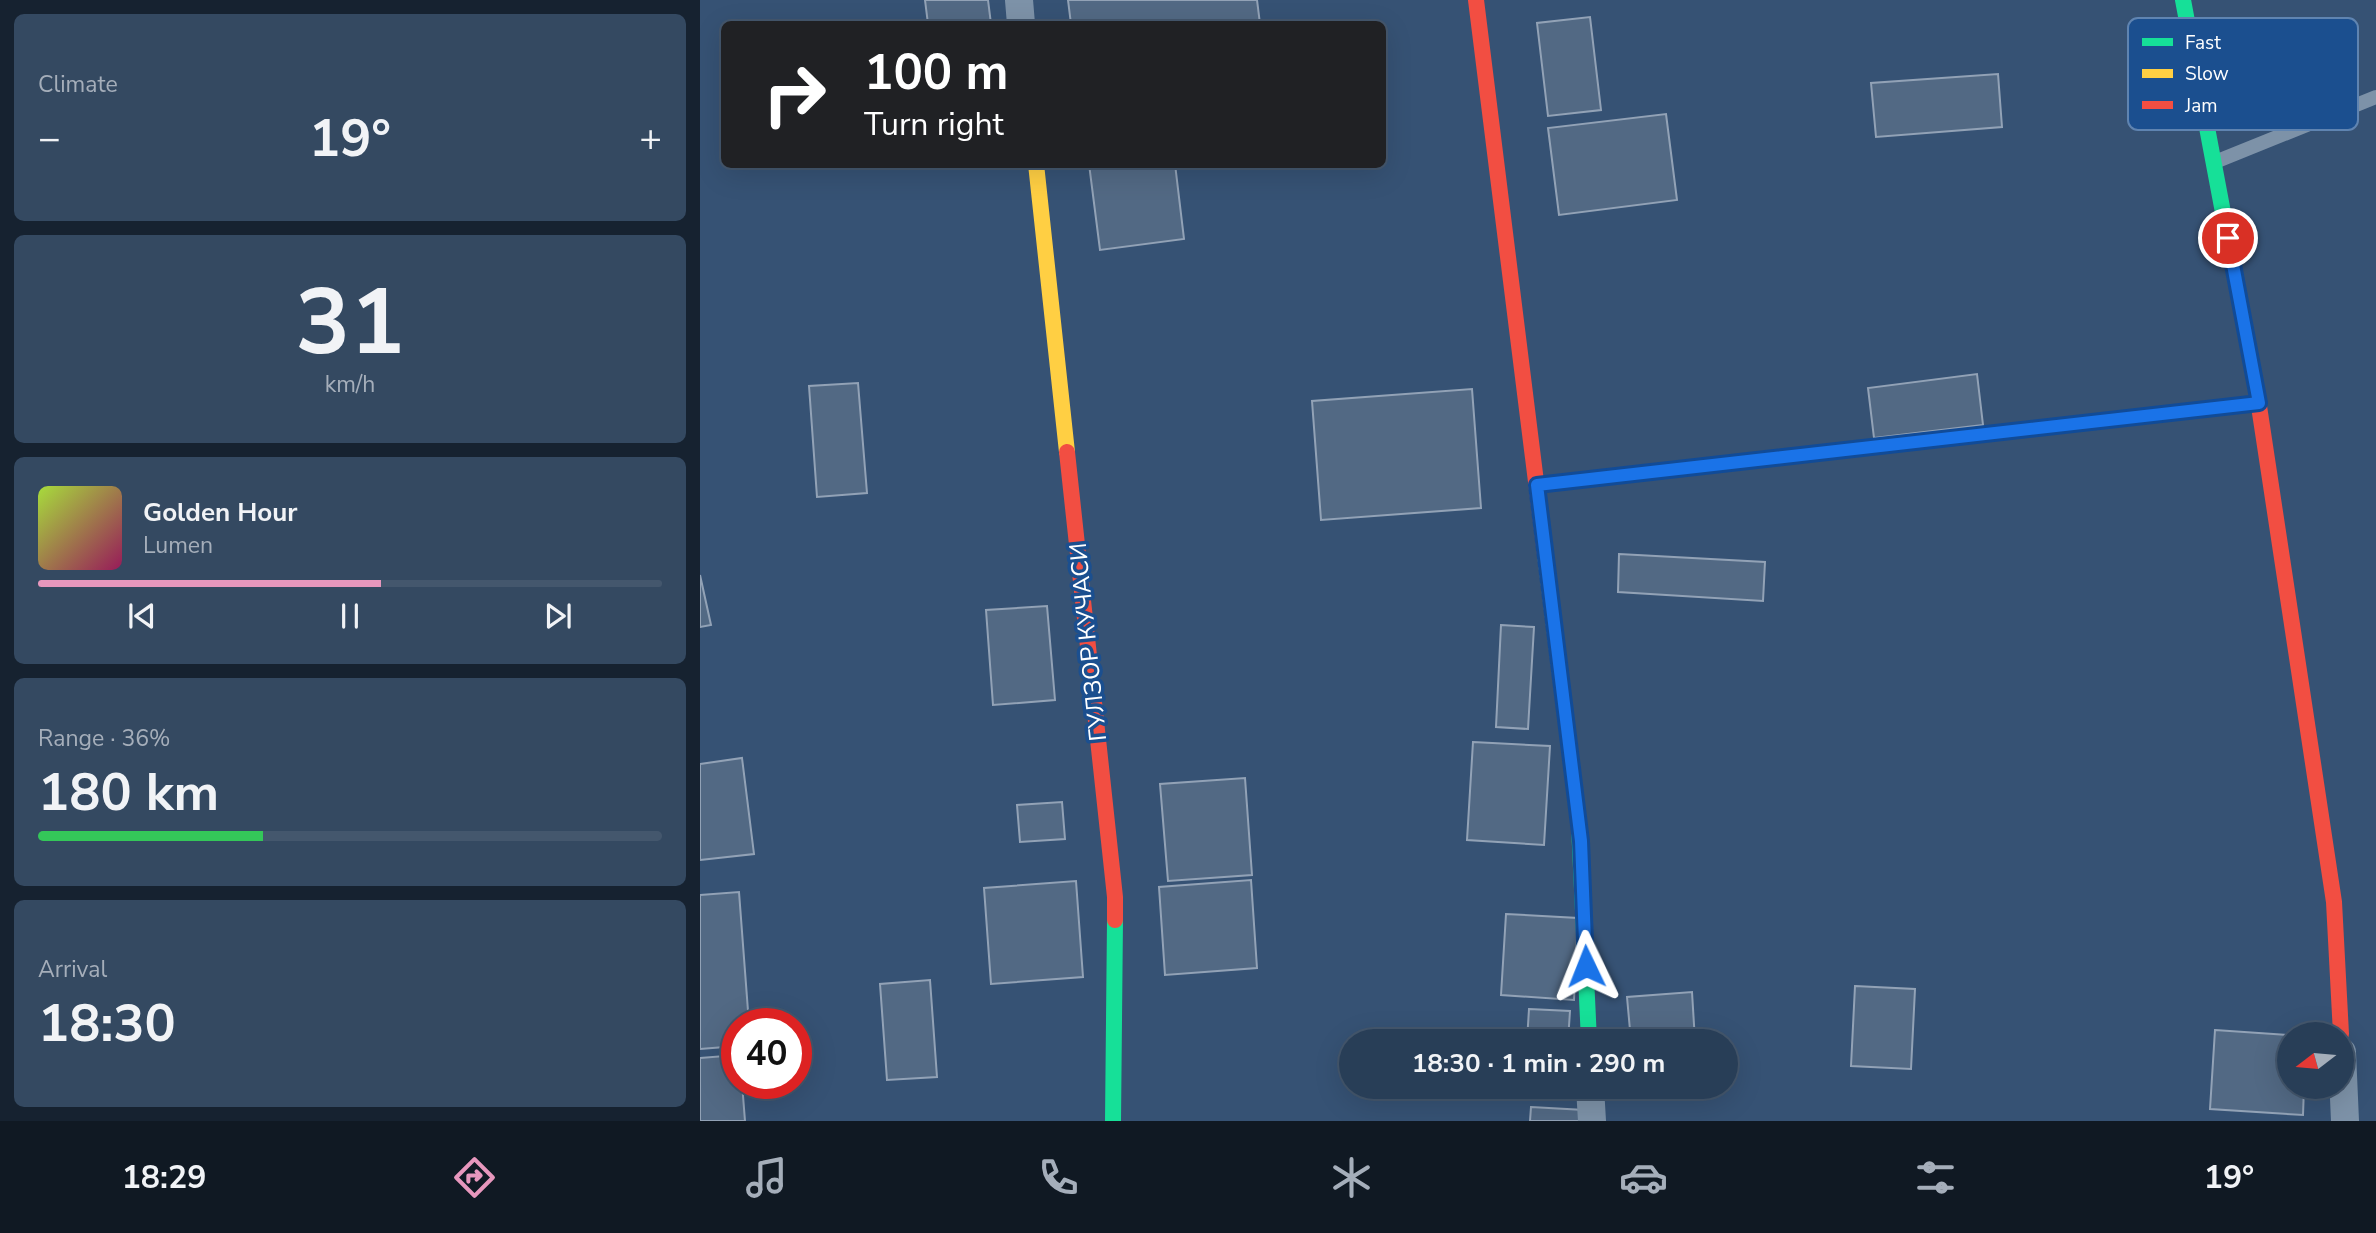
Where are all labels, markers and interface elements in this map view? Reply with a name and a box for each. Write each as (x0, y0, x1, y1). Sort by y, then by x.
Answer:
legend (2128, 18, 2358, 130)
text: Fast (2185, 30, 2221, 56)
text: 100 m (864, 39, 1008, 106)
icon: right (749, 49, 840, 140)
text: Slow (2185, 61, 2229, 87)
text: Climate (38, 69, 118, 100)
text: Jam (2184, 93, 2218, 119)
text: 19° (309, 103, 391, 174)
text: Turn right (864, 103, 1004, 146)
text: − (38, 113, 61, 164)
text: + (639, 113, 662, 164)
pin (2198, 208, 2258, 268)
icon: arrive (2209, 219, 2247, 257)
text: 31 (295, 261, 405, 385)
text: km/h (325, 369, 375, 400)
text: Golden Hour (143, 495, 298, 530)
text: Lumen (143, 530, 213, 561)
street label: ГУЛЗОР КУЧАСИ (1062, 541, 1114, 743)
icon: previous (123, 597, 161, 635)
icon: pause (331, 597, 369, 635)
icon: next (539, 597, 577, 635)
text: Range · 36% (38, 723, 170, 754)
text: 180 km (38, 757, 219, 828)
position arrow (1549, 929, 1623, 1003)
text: Arrival (38, 954, 107, 985)
text: 18:30 (38, 988, 176, 1059)
speed limit sign: 40 (721, 1008, 812, 1099)
north arrow (2277, 1022, 2354, 1099)
map controls (2277, 1022, 2354, 1099)
text: 18:30 · 1 min · 290 m (1412, 1046, 1665, 1081)
icon: directions (450, 1153, 499, 1202)
icon: music (742, 1153, 791, 1202)
icon: phone (1034, 1153, 1083, 1202)
icon: climate (1327, 1153, 1376, 1202)
icon: car (1619, 1153, 1668, 1202)
icon: filters (1911, 1153, 1960, 1202)
text: 18:29 (122, 1156, 206, 1199)
text: 19° (2204, 1156, 2254, 1199)

